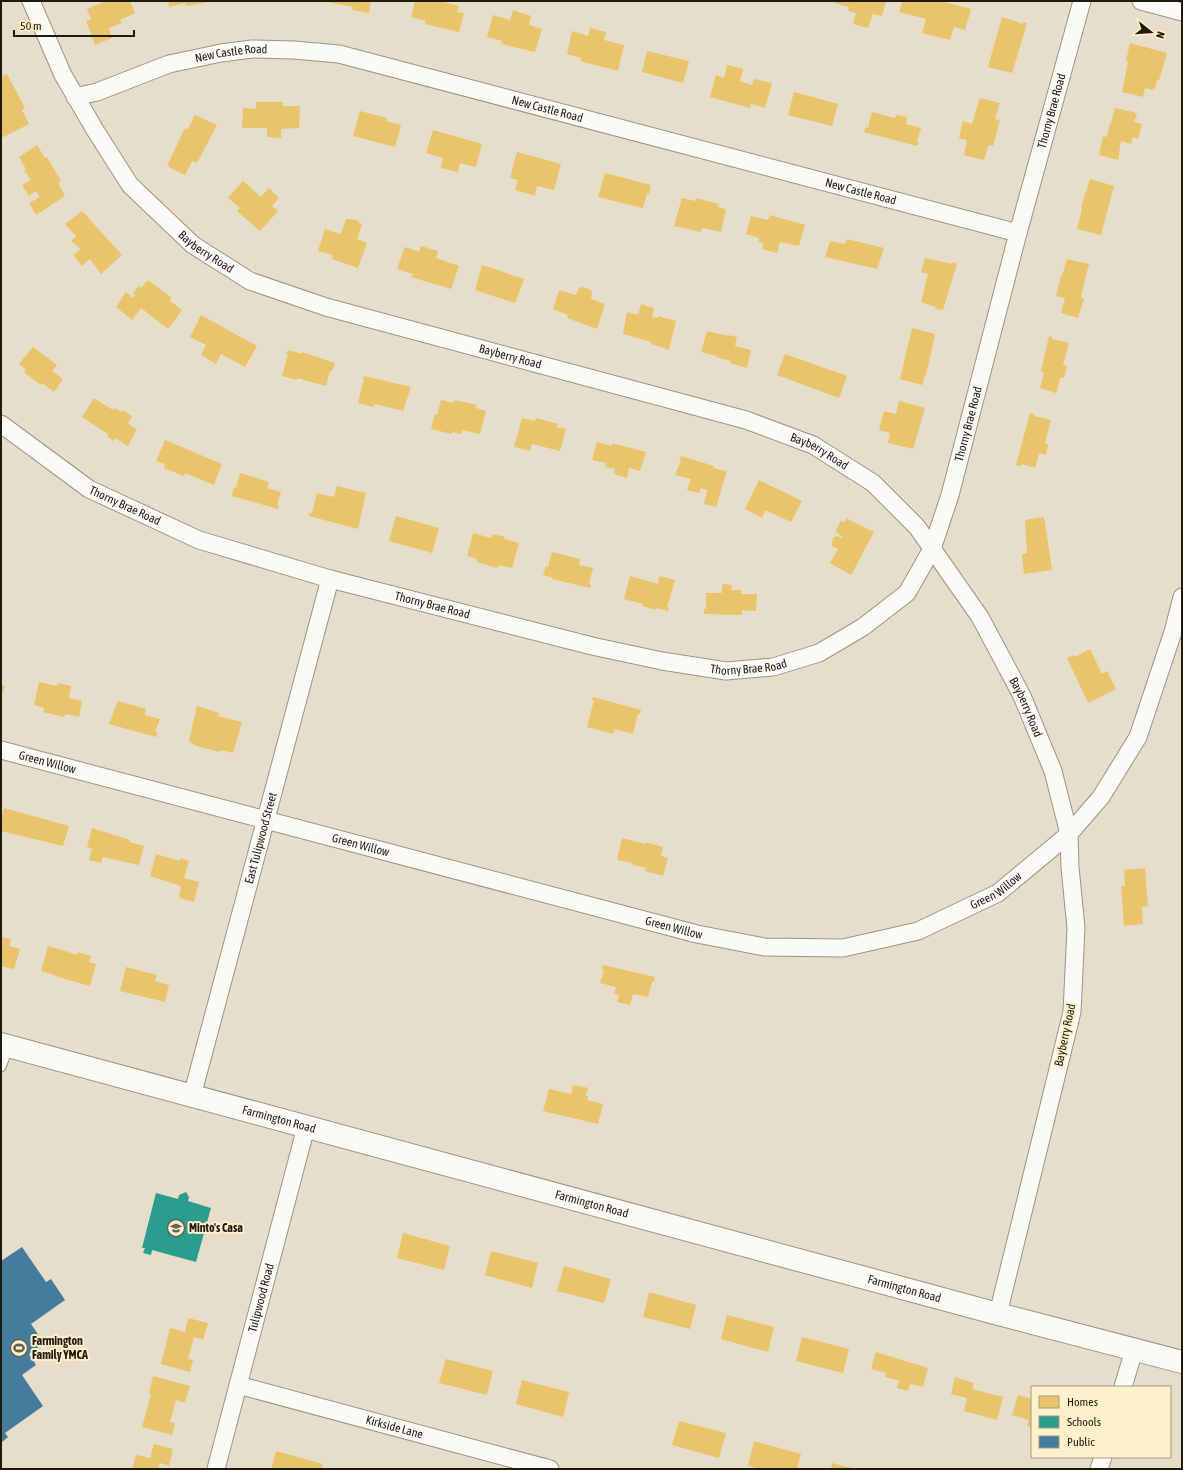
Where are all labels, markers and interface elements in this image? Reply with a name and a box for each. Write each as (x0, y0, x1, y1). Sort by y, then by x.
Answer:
scale bar (14, 12, 134, 38)
north arrow (1131, 12, 1171, 52)
text: 50 m (20, 19, 42, 33)
text: N (1154, 30, 1167, 40)
street label: New Castle Road (194, 42, 267, 65)
street label: Thorny Brae Road (1035, 72, 1069, 150)
street label: New Castle Road (510, 93, 585, 125)
street label: New Castle Road (824, 175, 898, 208)
street label: Bayberry Road (176, 228, 236, 276)
street label: Bayberry Road (478, 341, 543, 372)
street label: Thorny Brae Road (952, 385, 985, 463)
street label: Bayberry Road (788, 430, 851, 473)
street label: Thorny Brae Road (87, 483, 163, 528)
street label: Thorny Brae Road (393, 589, 471, 622)
street label: Thorny Brae Road (709, 656, 789, 678)
street label: Bayberry Road (1006, 675, 1045, 739)
street label: Green Willow (17, 748, 78, 777)
street label: East Tulipwood Street (242, 790, 280, 885)
street label: Green Willow (330, 831, 391, 859)
street label: Green Willow (968, 869, 1025, 912)
street label: Green Willow (644, 914, 704, 942)
street label: Bayberry Road (1052, 1002, 1078, 1068)
street label: Farmington Road (241, 1103, 317, 1136)
street label: Farmington Road (553, 1187, 630, 1221)
school or university icon: Minto's Casa (166, 1218, 186, 1238)
place label: Minto's Casa (189, 1221, 243, 1235)
street label: Tulipwood Road (245, 1262, 277, 1334)
street label: Farmington Road (866, 1272, 943, 1305)
place label: Farmington Family YMCA (32, 1334, 88, 1362)
sports icon: Farmington Family YMCA (9, 1338, 29, 1358)
legend (1031, 1386, 1171, 1458)
text: Homes (1067, 1395, 1098, 1409)
street label: Kirkside Lane (364, 1413, 425, 1442)
text: Schools (1067, 1415, 1101, 1429)
text: Public (1067, 1435, 1095, 1449)

